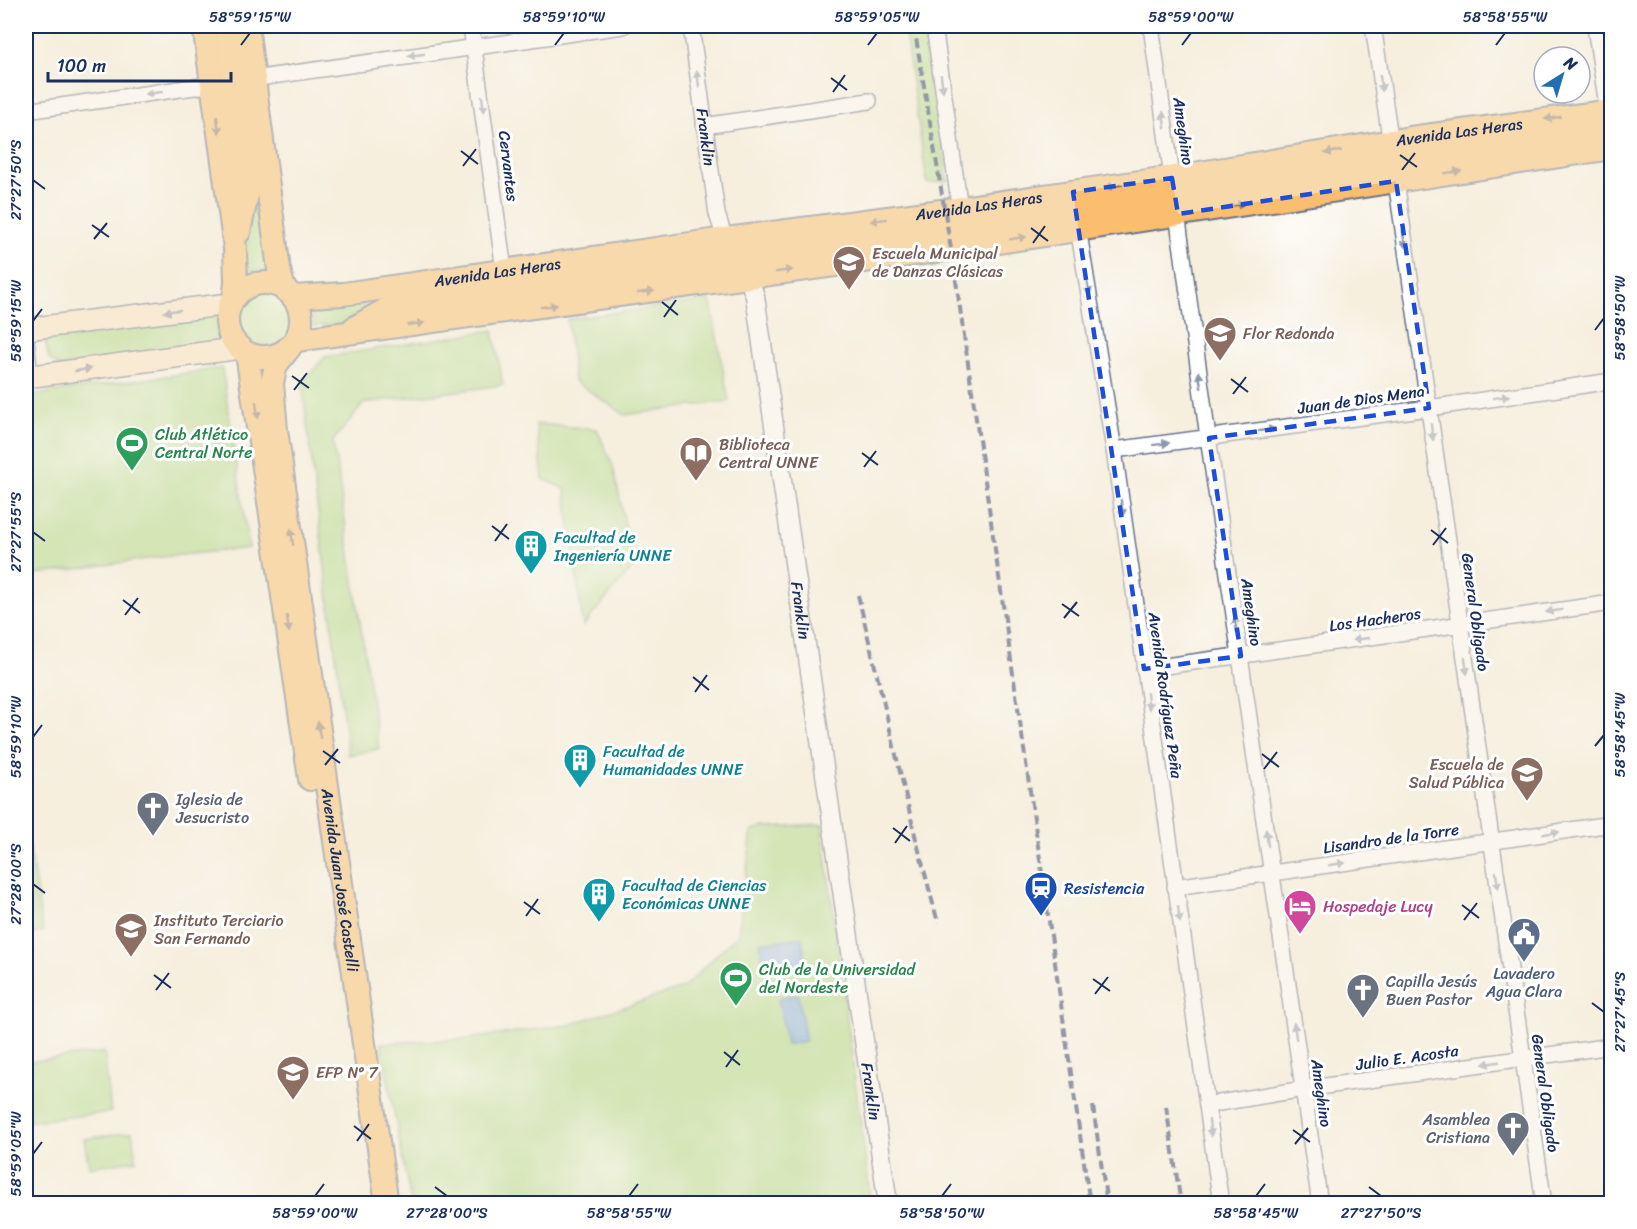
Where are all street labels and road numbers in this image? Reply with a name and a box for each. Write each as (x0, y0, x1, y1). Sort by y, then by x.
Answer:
street label: Ameghino (1164, 94, 1203, 167)
street label: Franklin (688, 106, 724, 168)
street label: Avenida Las Heras (1393, 109, 1525, 155)
street label: Cervantes (490, 129, 527, 204)
street label: Avenida Las Heras (913, 182, 1045, 229)
street label: Avenida Las Heras (431, 249, 563, 296)
street label: Juan de Dios Mena (1295, 376, 1427, 423)
street label: General Obligado (1453, 551, 1498, 673)
street label: Ameghino (1232, 575, 1271, 648)
street label: Franklin (782, 580, 819, 642)
street label: Los Hacheros (1327, 599, 1424, 640)
street label: Avenida Rodríguez Peña (1139, 609, 1192, 781)
street label: Avenida Juan José Castelli (312, 785, 368, 974)
street label: Lisandro de la Torre (1321, 815, 1461, 862)
street label: General Obligado (1523, 1032, 1568, 1154)
street label: Julio E. Acosta (1353, 1036, 1461, 1079)
street label: Ameghino (1302, 1056, 1341, 1129)
street label: Franklin (852, 1061, 890, 1123)

